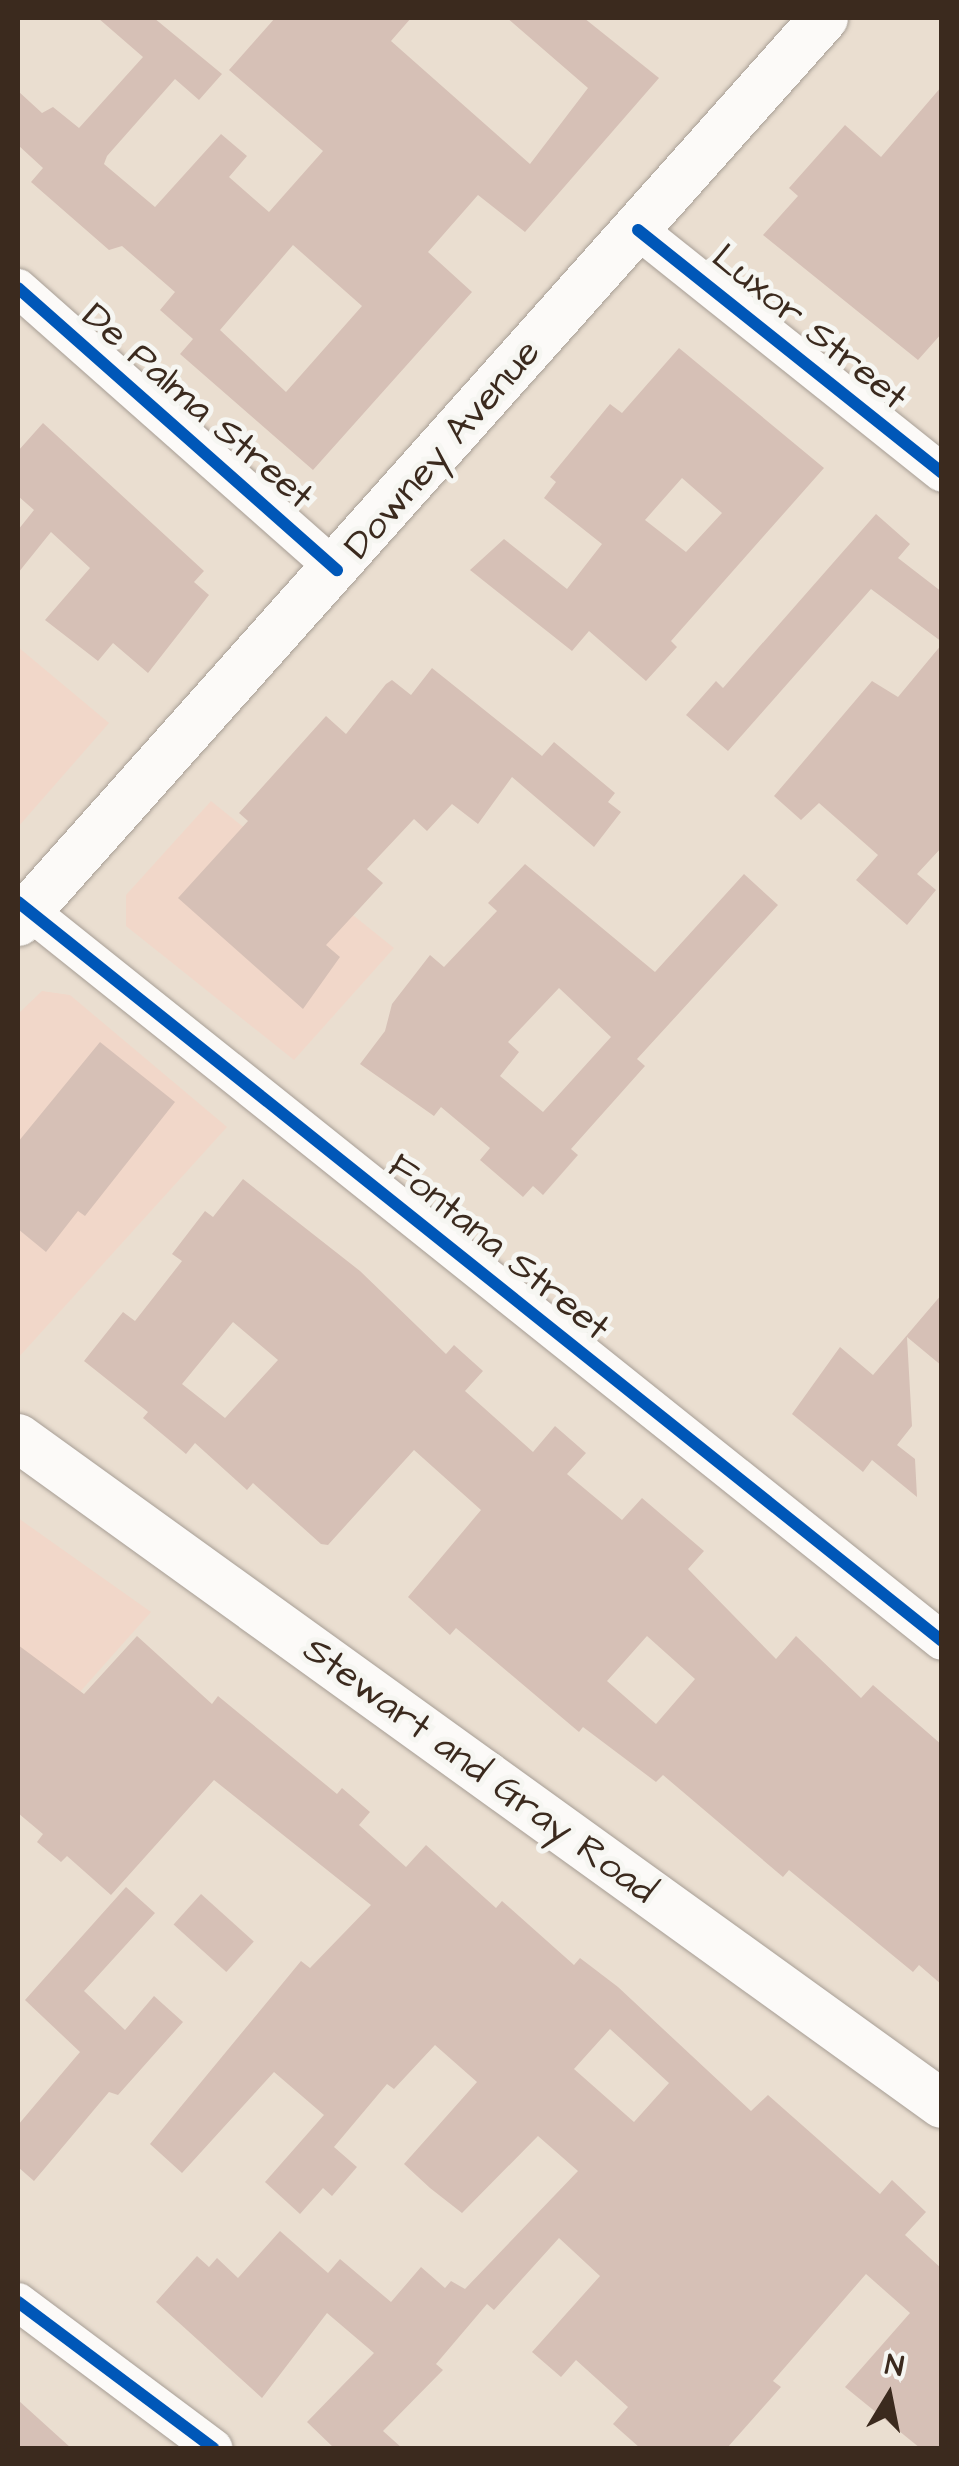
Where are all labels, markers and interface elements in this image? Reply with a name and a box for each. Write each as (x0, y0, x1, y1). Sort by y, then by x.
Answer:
street label: Luxor Street (702, 235, 916, 421)
street label: De Palma Street (72, 294, 322, 520)
street label: Downey Avenue (335, 331, 551, 569)
street label: Fontana Street (378, 1145, 618, 1351)
street label: Stewart and Gray Road (294, 1628, 664, 1914)
text: N (882, 2345, 906, 2387)
north arrow (839, 2346, 939, 2446)

